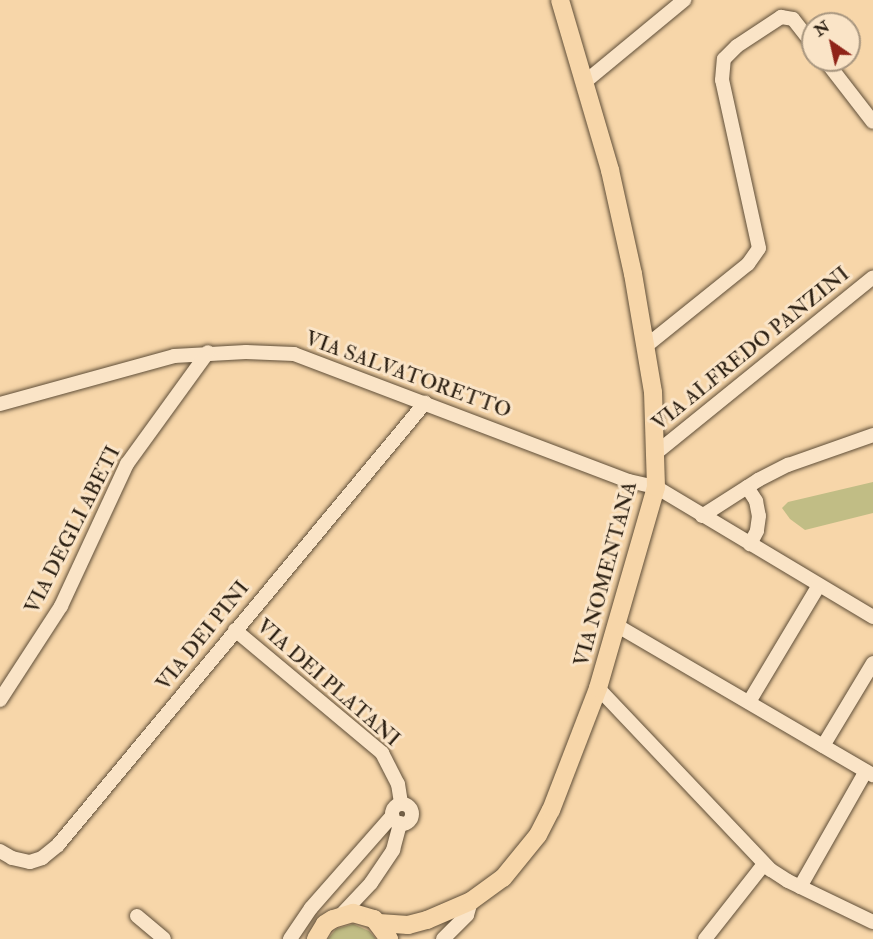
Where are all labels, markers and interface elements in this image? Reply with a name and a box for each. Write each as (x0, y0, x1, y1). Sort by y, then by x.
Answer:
north arrow (801, 12, 861, 72)
text: N (811, 16, 834, 41)
street label: VIA ALFREDO PANZINI (647, 262, 855, 436)
street label: VIA SALVATORETTO (302, 326, 514, 424)
street label: VIA DEGLI ABETI (20, 442, 126, 618)
street label: VIA NOMENTANA (569, 479, 643, 669)
street label: VIA DEI PINI (151, 576, 255, 696)
street label: VIA DEI PLATANI (251, 614, 405, 752)

